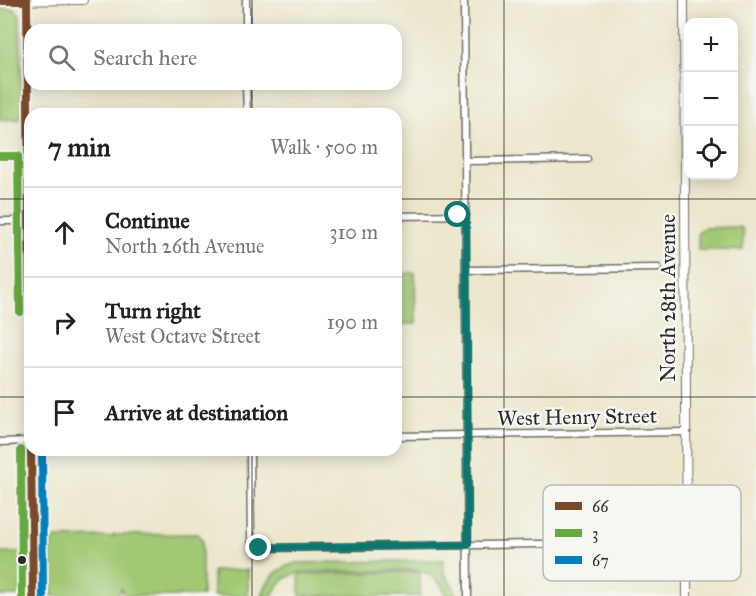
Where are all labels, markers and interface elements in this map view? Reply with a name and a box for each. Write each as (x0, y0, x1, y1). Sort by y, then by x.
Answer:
map controls (684, 18, 738, 180)
button: + (684, 18, 738, 72)
search box (24, 24, 402, 90)
icon: search (45, 41, 78, 74)
text: Search here (93, 44, 197, 71)
button: − (684, 72, 738, 126)
button: locate (684, 126, 738, 180)
text: 7 min (48, 131, 111, 163)
text: Walk · 500 m (270, 135, 378, 159)
route start (444, 201, 470, 227)
text: Continue (105, 207, 190, 234)
street label: North 28th Avenue (655, 214, 681, 382)
icon: ahead (48, 216, 81, 249)
text: 310 m (329, 220, 378, 244)
text: North 26th Avenue (105, 234, 264, 258)
text: Turn right (105, 297, 201, 324)
icon: right (48, 306, 81, 339)
text: 190 m (327, 310, 378, 334)
text: West Octave Street (105, 324, 261, 348)
icon: arrive (48, 396, 81, 429)
text: Arrive at destination (105, 399, 288, 426)
street label: West Henry Street (497, 403, 658, 431)
legend (543, 485, 741, 581)
text: 66 (592, 497, 609, 516)
text: 3 (592, 524, 598, 543)
route end (245, 534, 271, 560)
text: 67 (592, 551, 609, 570)
unlabelled marker (16, 554, 28, 566)

